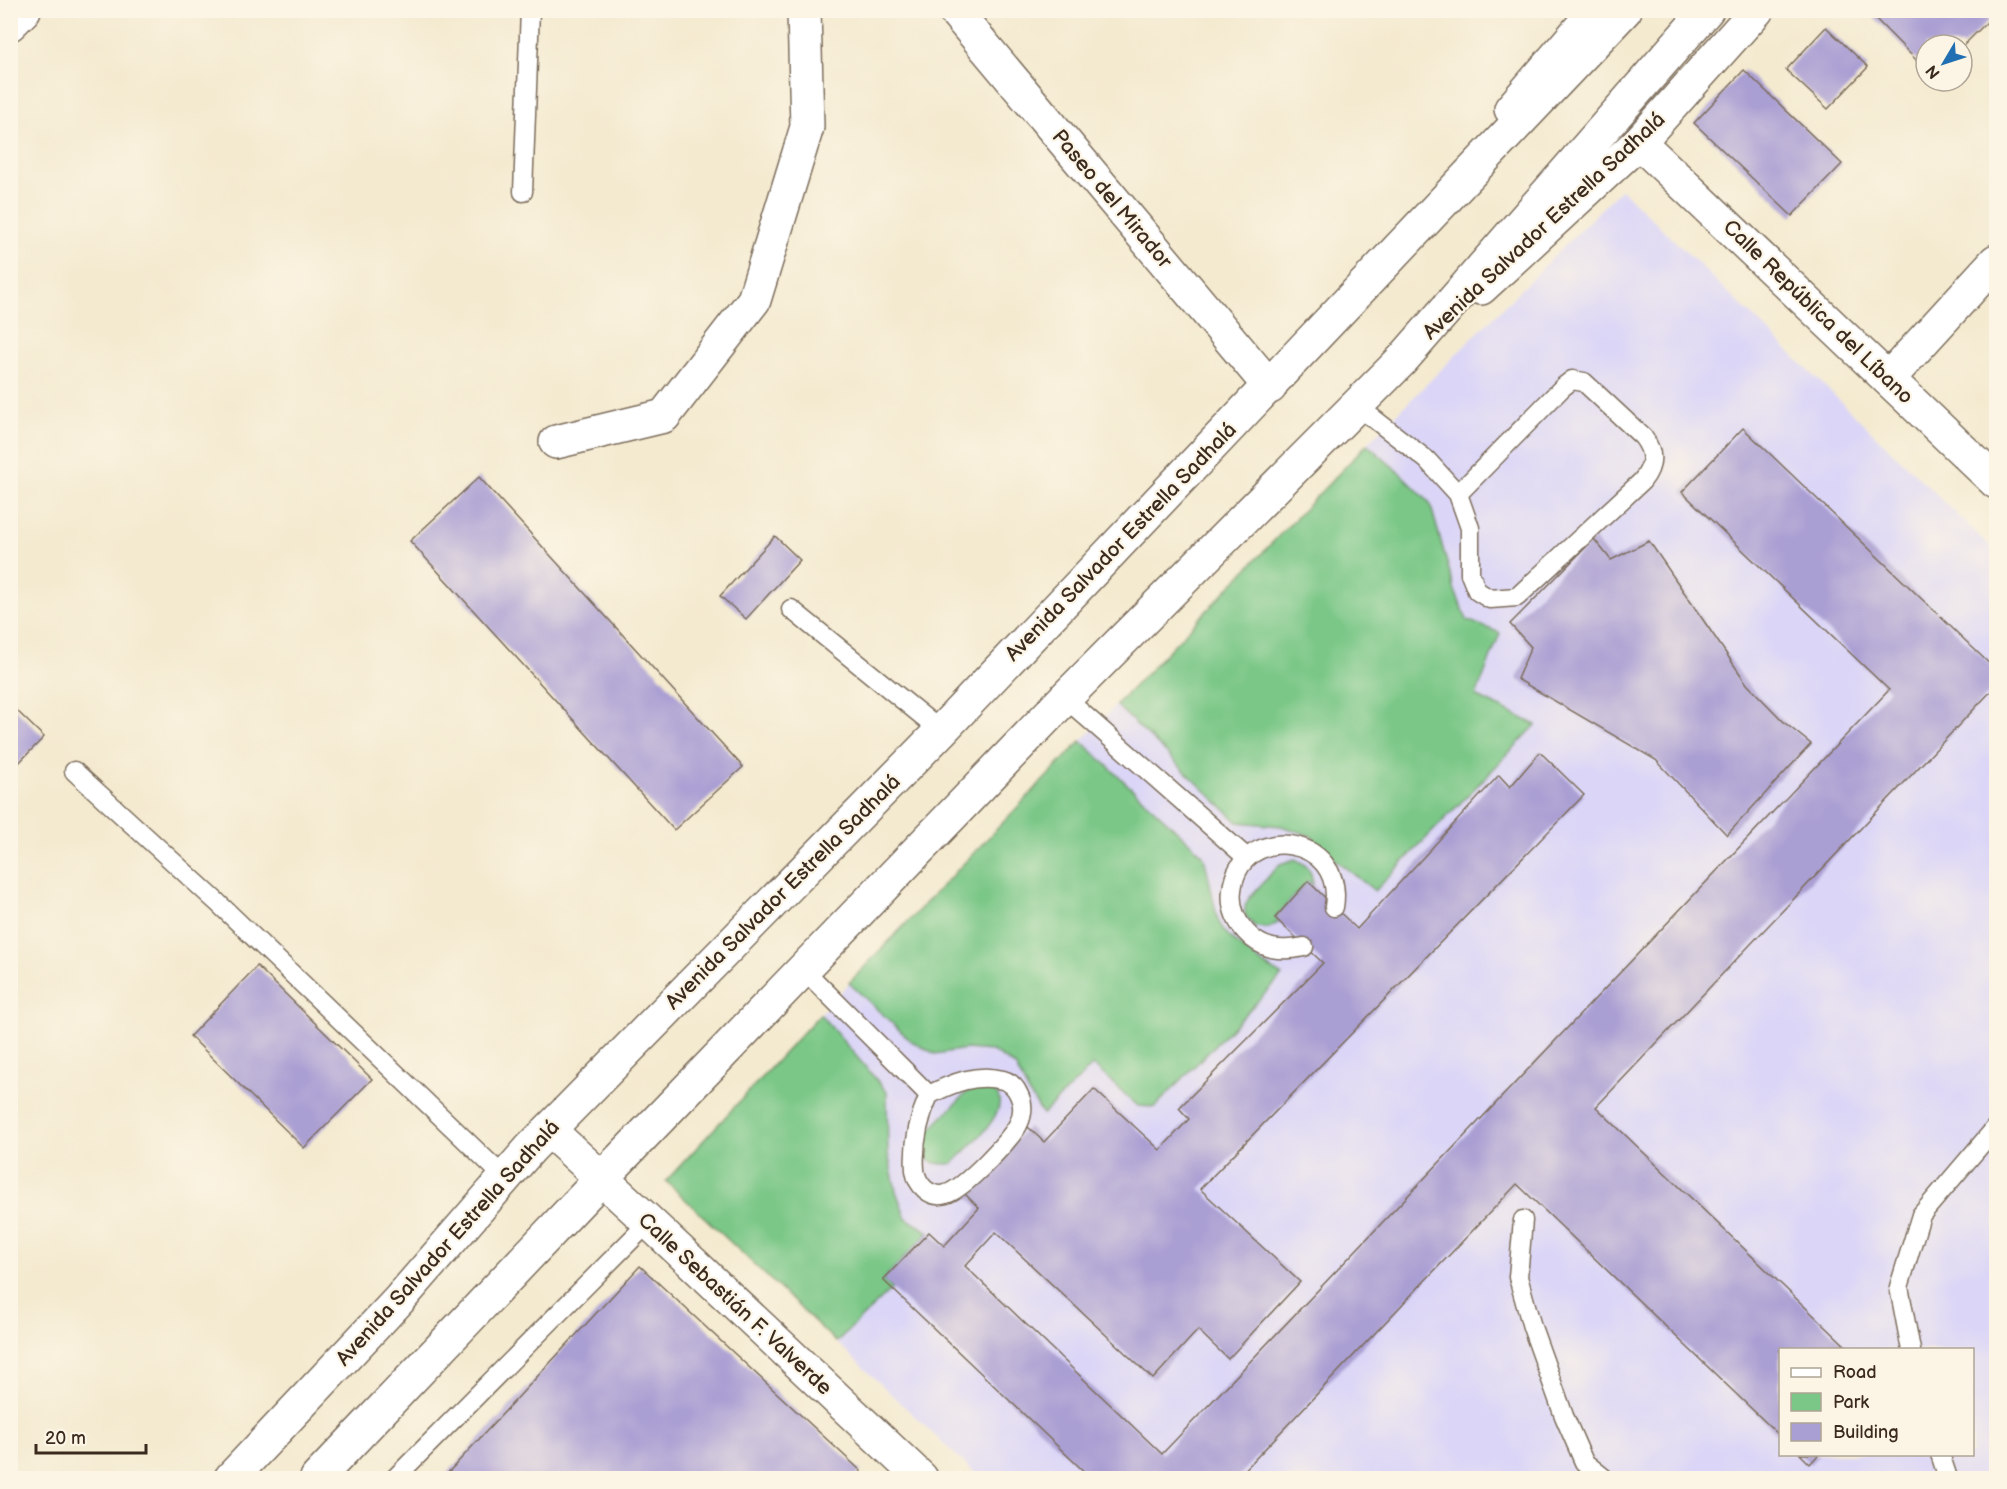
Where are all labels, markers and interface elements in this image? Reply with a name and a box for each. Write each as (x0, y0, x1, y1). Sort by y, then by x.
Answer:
north arrow (1914, 33, 1974, 93)
text: N (1922, 61, 1945, 82)
street label: Avenida Salvador Estrella Sadhalá (1418, 107, 1670, 345)
street label: Paseo del Mirador (1047, 125, 1177, 274)
street label: Calle República del Líbano (1718, 215, 1918, 409)
street label: Avenida Salvador Estrella Sadhalá (1000, 418, 1242, 666)
street label: Avenida Salvador Estrella Sadhalá (660, 769, 906, 1015)
street label: Avenida Salvador Estrella Sadhalá (331, 1115, 565, 1371)
street label: Calle Sebastián F. Valverde (633, 1208, 837, 1400)
legend (1779, 1348, 1974, 1456)
text: Road (1833, 1362, 1877, 1383)
text: Park (1833, 1392, 1869, 1413)
scale bar (36, 1417, 146, 1455)
text: Building (1833, 1422, 1899, 1443)
text: 20 m (45, 1428, 86, 1449)

